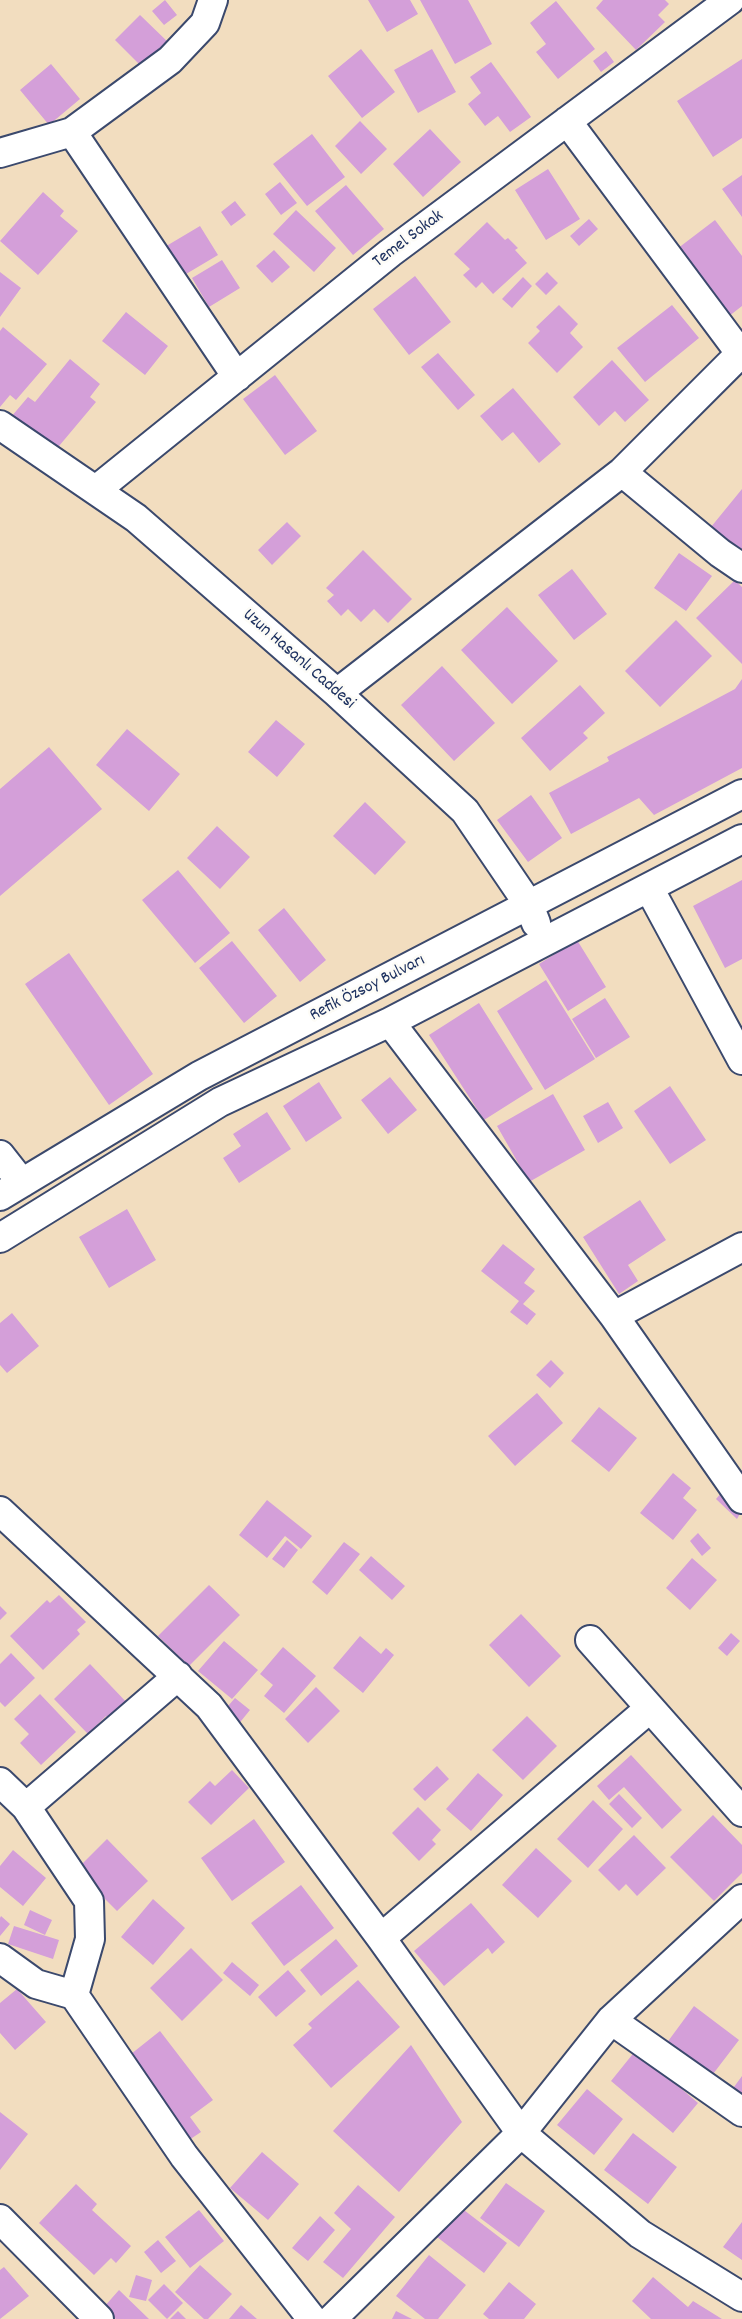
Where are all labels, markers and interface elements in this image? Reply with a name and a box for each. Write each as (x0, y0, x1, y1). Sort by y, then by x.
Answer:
street label: Temel Sokak (369, 206, 449, 274)
street label: Uzun Hasanlı Caddesi (237, 605, 359, 715)
street label: Refik Özsoy Bulvarı (307, 951, 429, 1027)

